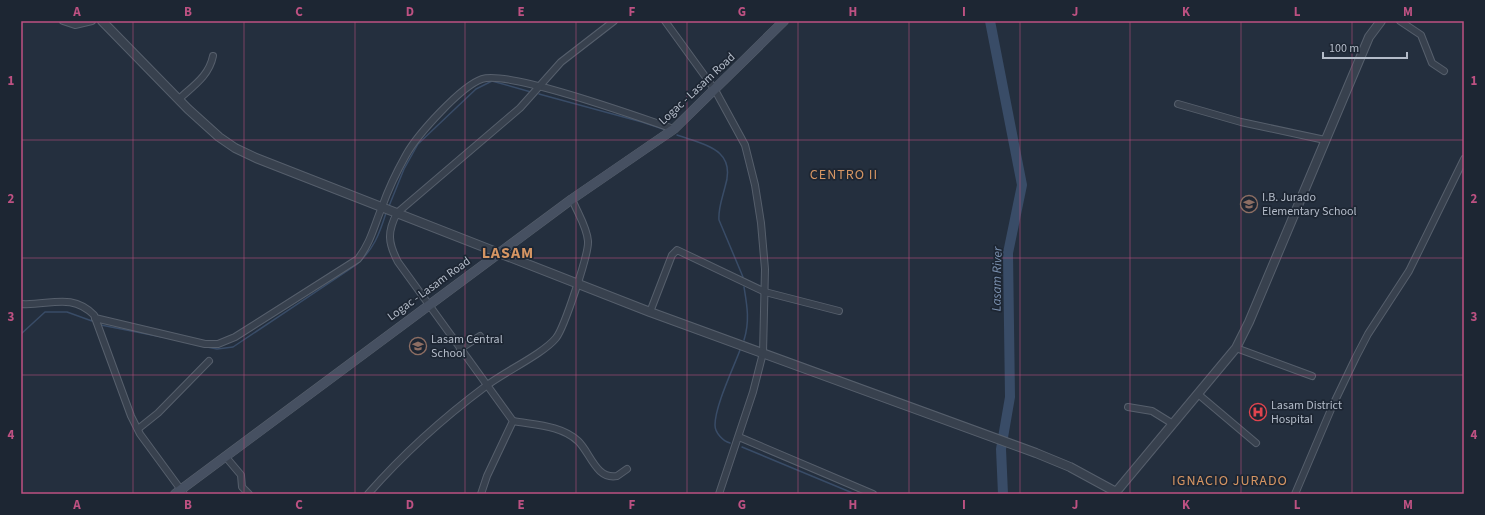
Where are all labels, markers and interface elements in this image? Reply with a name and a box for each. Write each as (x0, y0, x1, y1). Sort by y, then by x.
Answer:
text: A (72, 3, 81, 21)
text: B (184, 3, 192, 21)
text: C (295, 3, 303, 21)
text: D (406, 3, 414, 21)
text: E (517, 3, 525, 21)
text: F (629, 3, 636, 21)
text: G (738, 3, 746, 21)
text: H (849, 3, 857, 21)
text: I (962, 3, 966, 21)
text: J (1072, 3, 1078, 21)
text: K (1182, 3, 1191, 21)
text: L (1294, 3, 1301, 21)
text: M (1403, 3, 1413, 21)
scale bar (1323, 34, 1407, 60)
text: 100 m (1329, 40, 1359, 57)
street label: Logac - Lasam Road (655, 49, 739, 129)
text: 1 (8, 72, 15, 90)
text: 1 (1471, 72, 1478, 90)
district label: CENTRO II (810, 165, 878, 185)
place label: I.B. Jurado Elementary School (1262, 189, 1357, 220)
text: 2 (8, 190, 15, 208)
text: 2 (1471, 190, 1478, 208)
school or university icon: I.B. Jurado Elementary School (1239, 194, 1259, 214)
district label: LASAM (482, 242, 534, 264)
water label: Lasam River (987, 246, 1007, 312)
street label: Logac - Lasam Road (384, 253, 474, 325)
text: 3 (8, 308, 15, 326)
text: 3 (1471, 308, 1478, 326)
place label: Lasam Central School (431, 331, 503, 362)
school or university icon: Lasam Central School (408, 336, 428, 356)
place label: Lasam District Hospital (1271, 397, 1342, 428)
hospital icon: Lasam District Hospital (1248, 402, 1268, 422)
text: 4 (8, 426, 15, 444)
text: 4 (1471, 426, 1478, 444)
district label: IGNACIO JURADO (1172, 471, 1288, 491)
text: A (72, 496, 81, 514)
text: B (184, 496, 192, 514)
text: C (295, 496, 303, 514)
text: D (406, 496, 414, 514)
text: E (517, 496, 525, 514)
text: F (629, 496, 636, 514)
text: G (738, 496, 746, 514)
text: H (849, 496, 857, 514)
text: I (962, 496, 966, 514)
text: J (1072, 496, 1078, 514)
text: K (1182, 496, 1191, 514)
text: L (1294, 496, 1301, 514)
text: M (1403, 496, 1413, 514)

